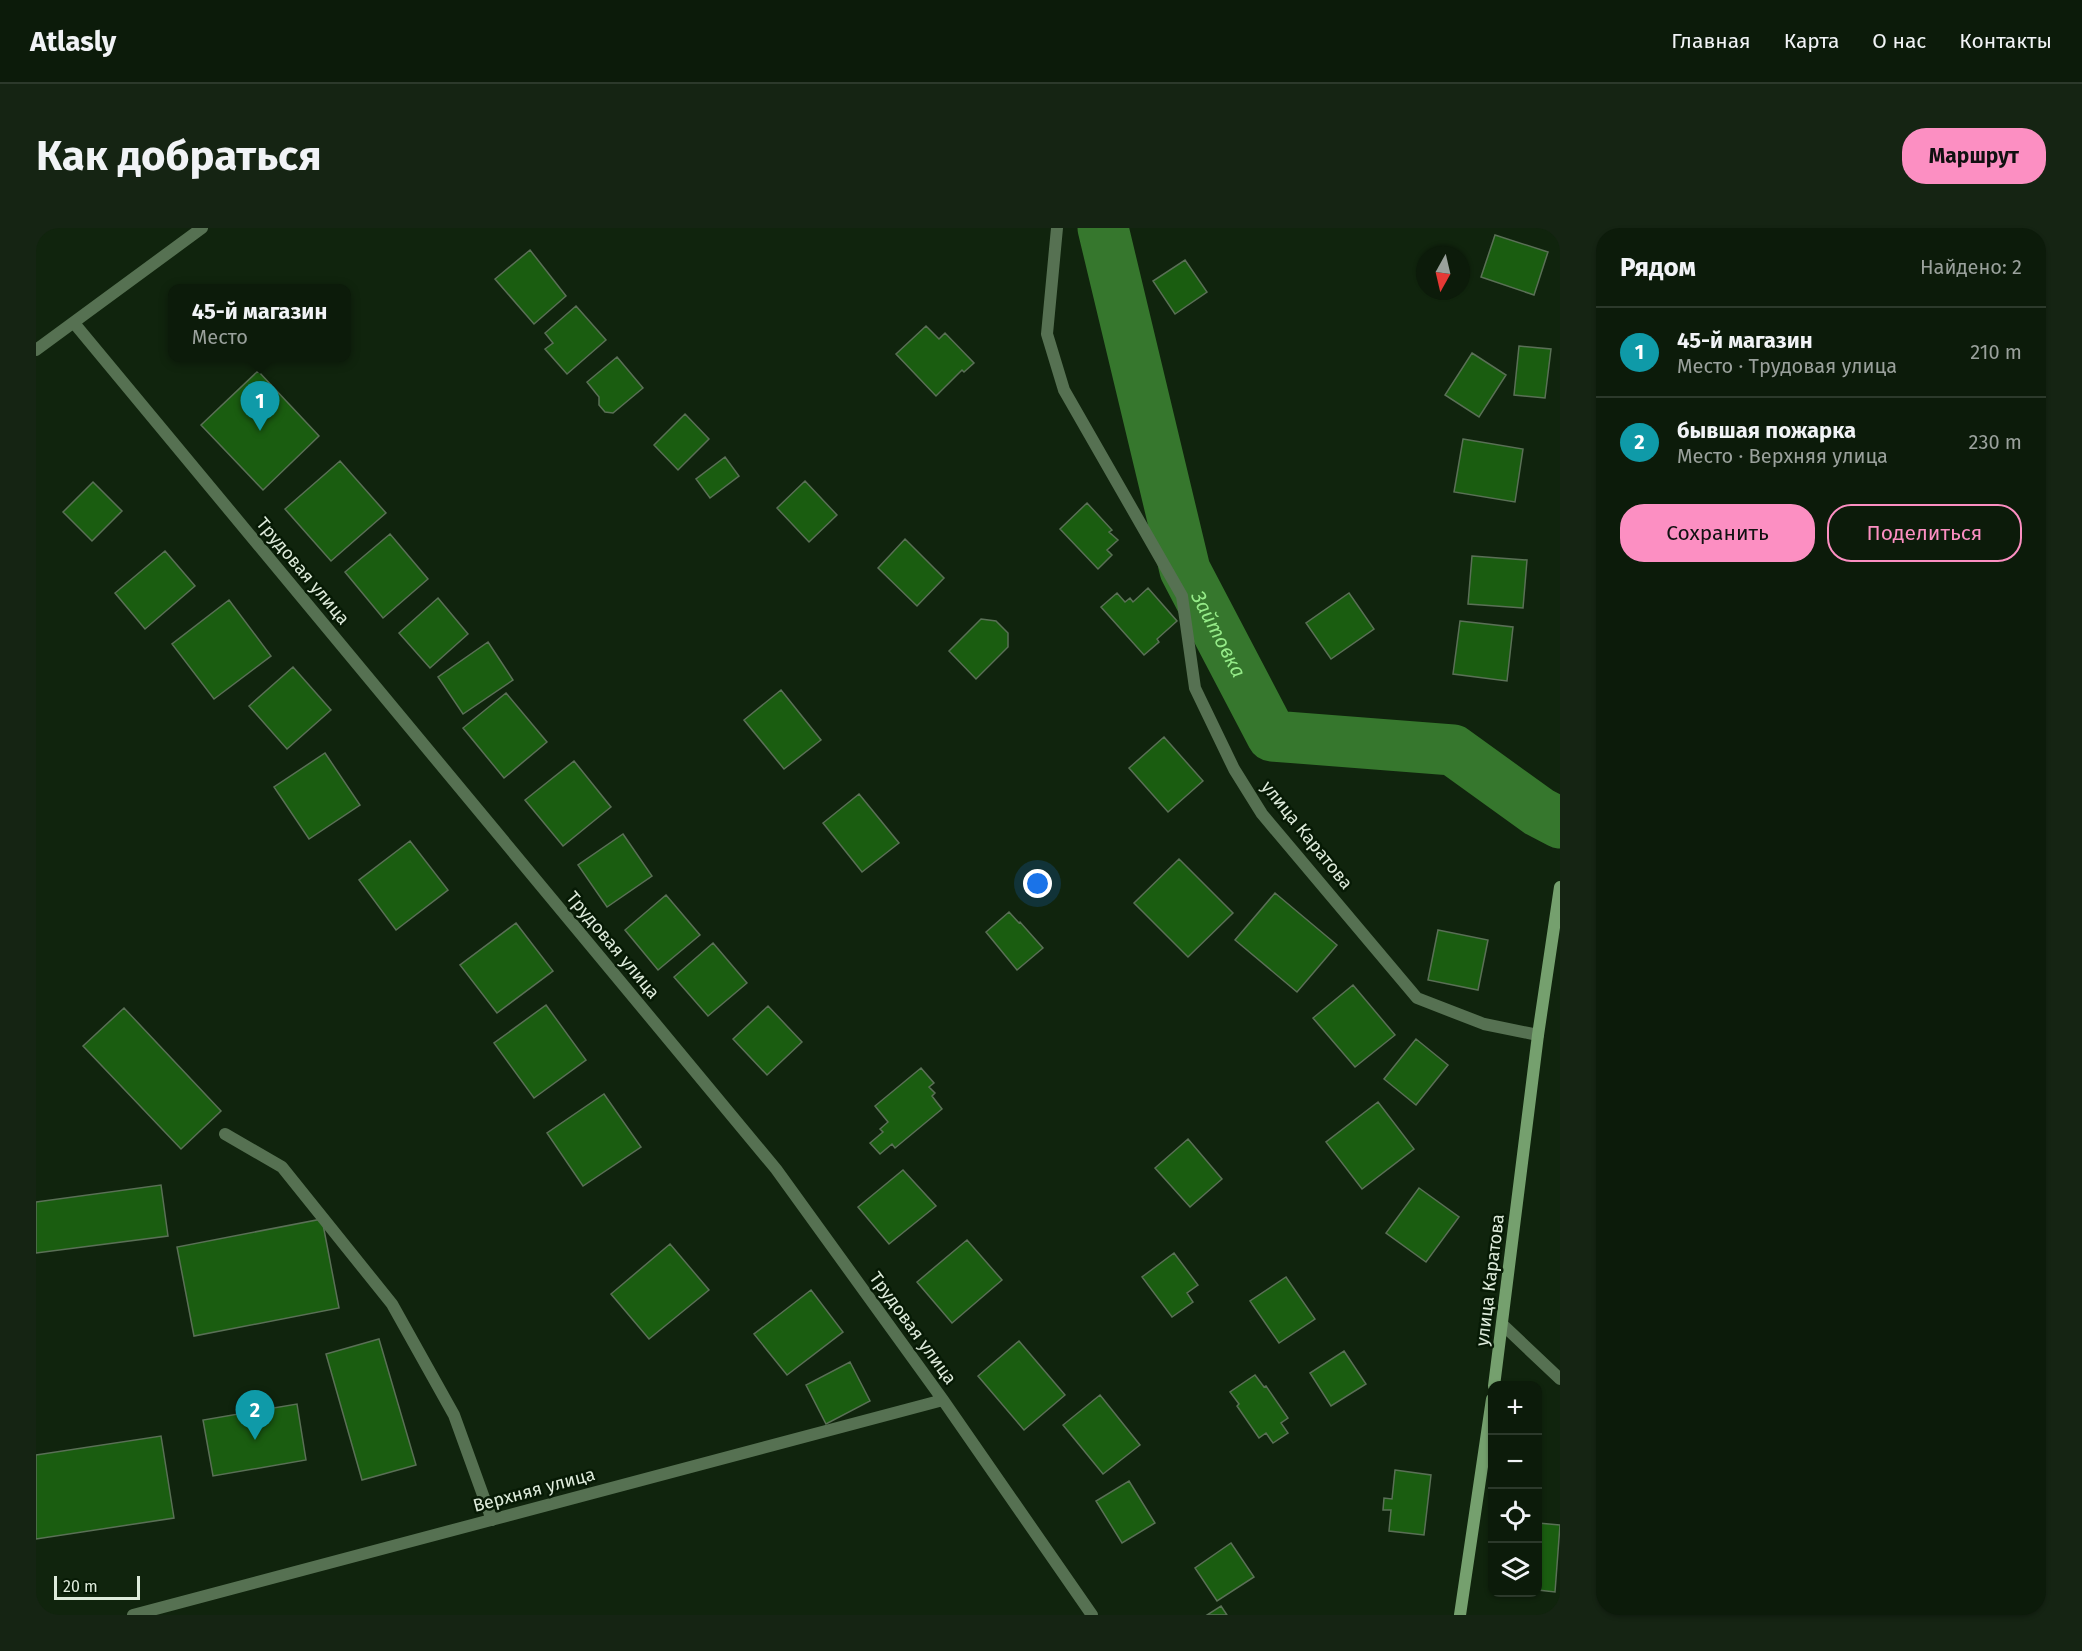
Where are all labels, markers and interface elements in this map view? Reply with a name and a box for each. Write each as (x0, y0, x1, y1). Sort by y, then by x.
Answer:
text: Atlasly (30, 25, 116, 58)
text: Главная (1671, 28, 1751, 54)
text: Карта (1784, 28, 1839, 54)
text: О нас (1872, 28, 1926, 54)
text: Контакты (1959, 28, 2052, 54)
button: Маршрут (1902, 128, 2046, 184)
text: Как добраться (36, 131, 322, 181)
north arrow (1416, 246, 1470, 300)
text: Рядом (1620, 252, 1696, 283)
text: Найдено: 2 (1920, 255, 2022, 279)
popup (168, 284, 351, 362)
text: 45-й магазин (192, 298, 327, 325)
text: Место (192, 325, 248, 349)
text: 45-й магазин (1677, 327, 1813, 354)
text: 1 (1635, 340, 1644, 364)
text: 210 m (1970, 340, 2022, 364)
text: Место · Трудовая улица (1677, 354, 1897, 378)
pin: 1 (240, 382, 280, 431)
text: бывшая пожарка (1677, 417, 1856, 444)
text: 2 (1634, 430, 1645, 454)
text: 230 m (1969, 430, 2022, 454)
text: Место · Верхняя улица (1677, 444, 1888, 468)
button: Сохранить (1620, 504, 1815, 562)
button: Поделиться (1827, 504, 2022, 562)
street label: Трудовая улица (252, 513, 354, 629)
water label: Зайтовка (1186, 586, 1251, 681)
street label: улица Каратова (1257, 776, 1357, 894)
your location (1023, 869, 1052, 898)
street label: Трудовая улица (562, 887, 664, 1003)
street label: улица Каратова (1471, 1213, 1509, 1347)
street label: Трудовая улица (865, 1267, 961, 1389)
map controls (1488, 1381, 1542, 1597)
button: + (1488, 1381, 1542, 1435)
pin: 2 (236, 1390, 274, 1440)
button: − (1488, 1435, 1542, 1489)
street label: Верхняя улица (471, 1463, 597, 1517)
button: locate (1488, 1489, 1542, 1543)
button: layers (1488, 1543, 1542, 1597)
scale bar (54, 1573, 140, 1600)
text: 20 m (63, 1577, 98, 1596)

